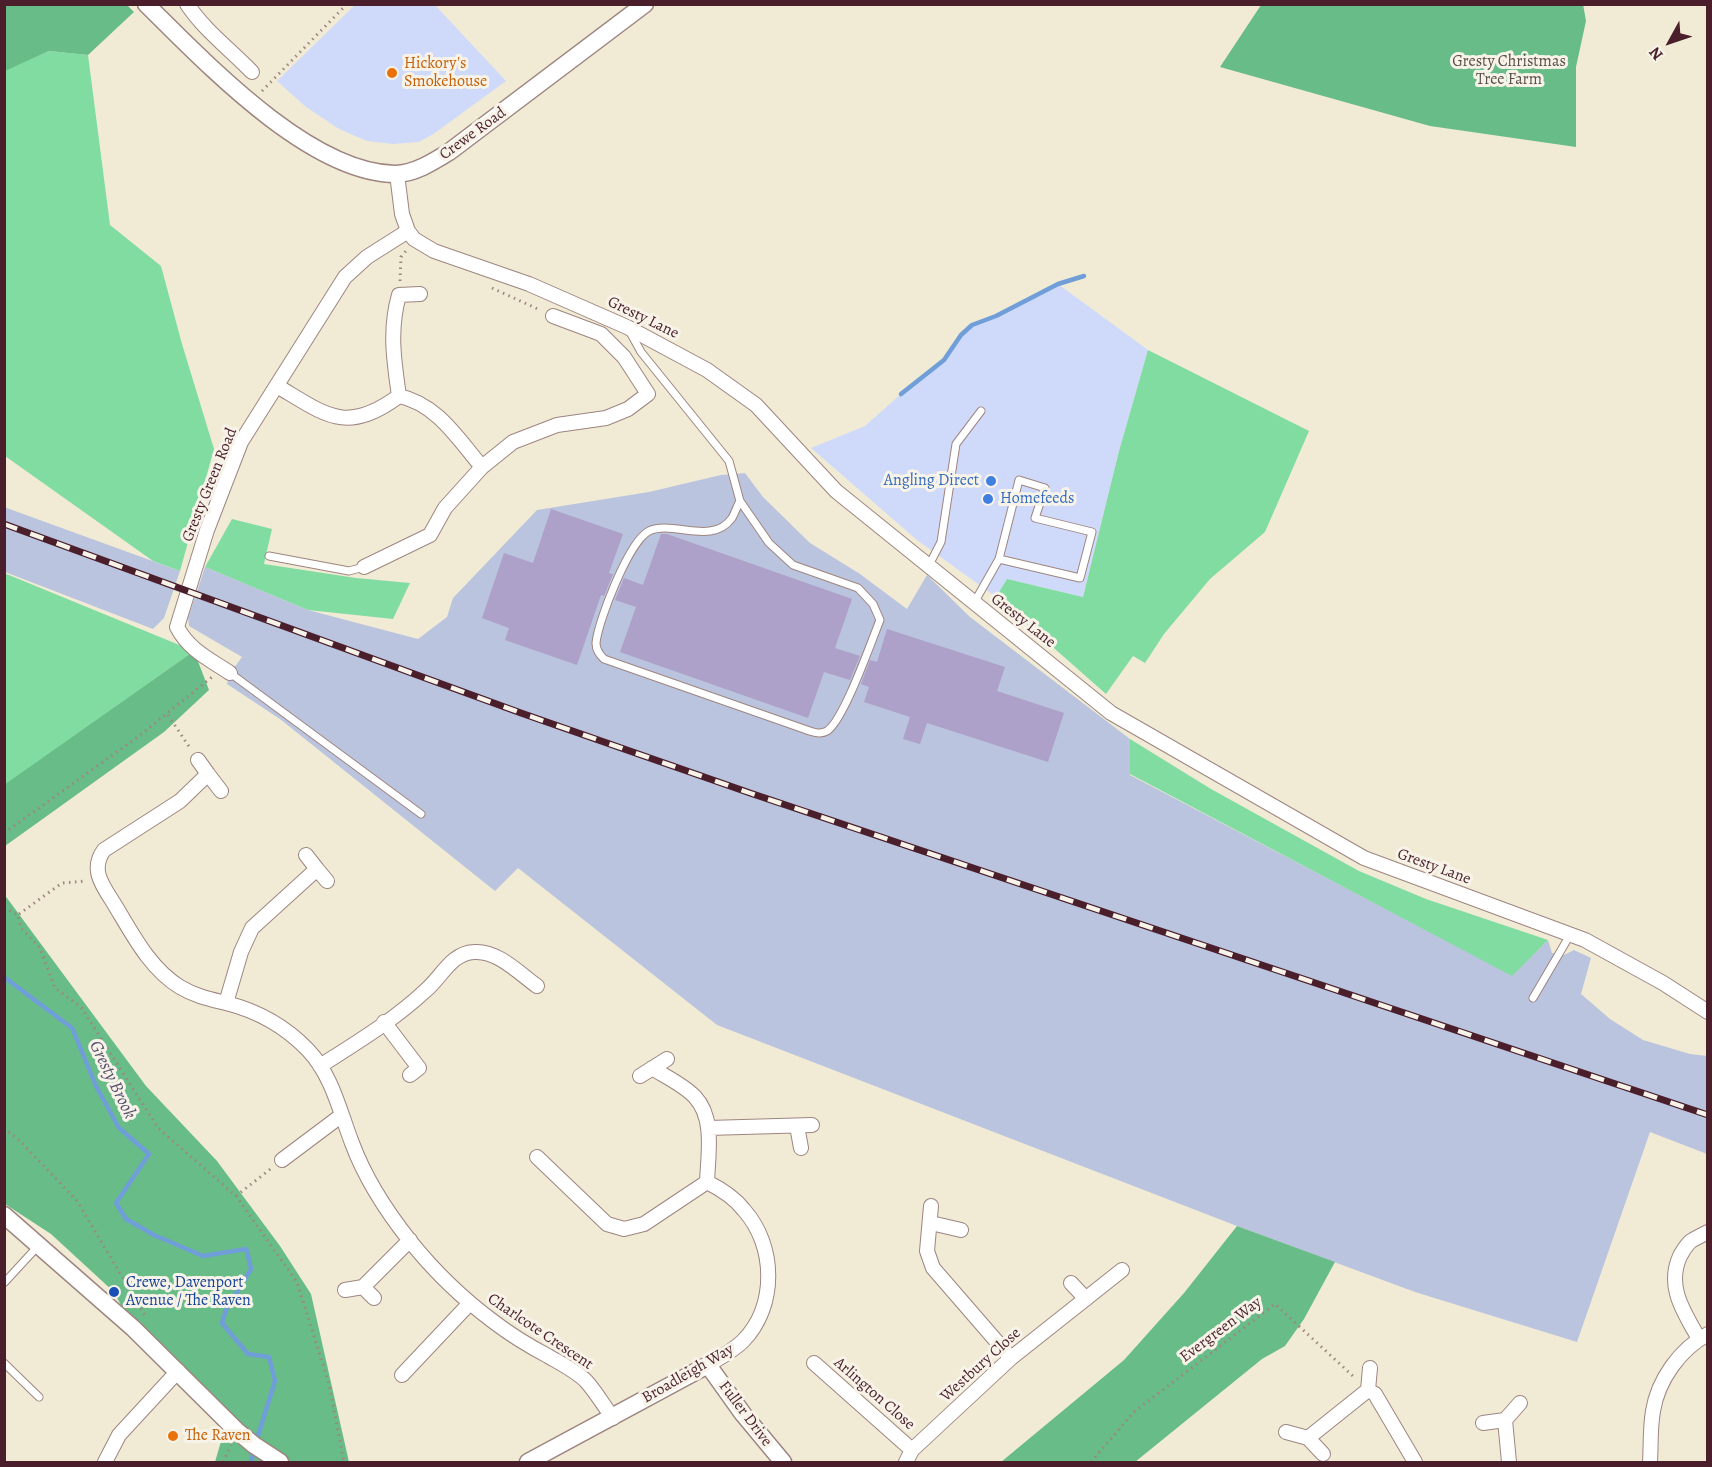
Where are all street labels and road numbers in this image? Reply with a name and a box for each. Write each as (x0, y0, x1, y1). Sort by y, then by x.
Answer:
street label: Crewe Road (436, 103, 510, 165)
street label: Gresty Lane (604, 292, 682, 344)
street label: Gresty Green Road (178, 425, 242, 545)
street label: Gresty Lane (987, 590, 1059, 652)
street label: Gresty Lane (1395, 845, 1473, 889)
street label: Charlcote Crescent (484, 1290, 596, 1374)
street label: Evergreen Way (1176, 1293, 1266, 1367)
street label: Westbury Close (937, 1324, 1025, 1406)
street label: Broadleigh Way (639, 1340, 737, 1408)
street label: Arlington Close (830, 1354, 918, 1434)
street label: Fuller Drive (714, 1377, 776, 1451)

